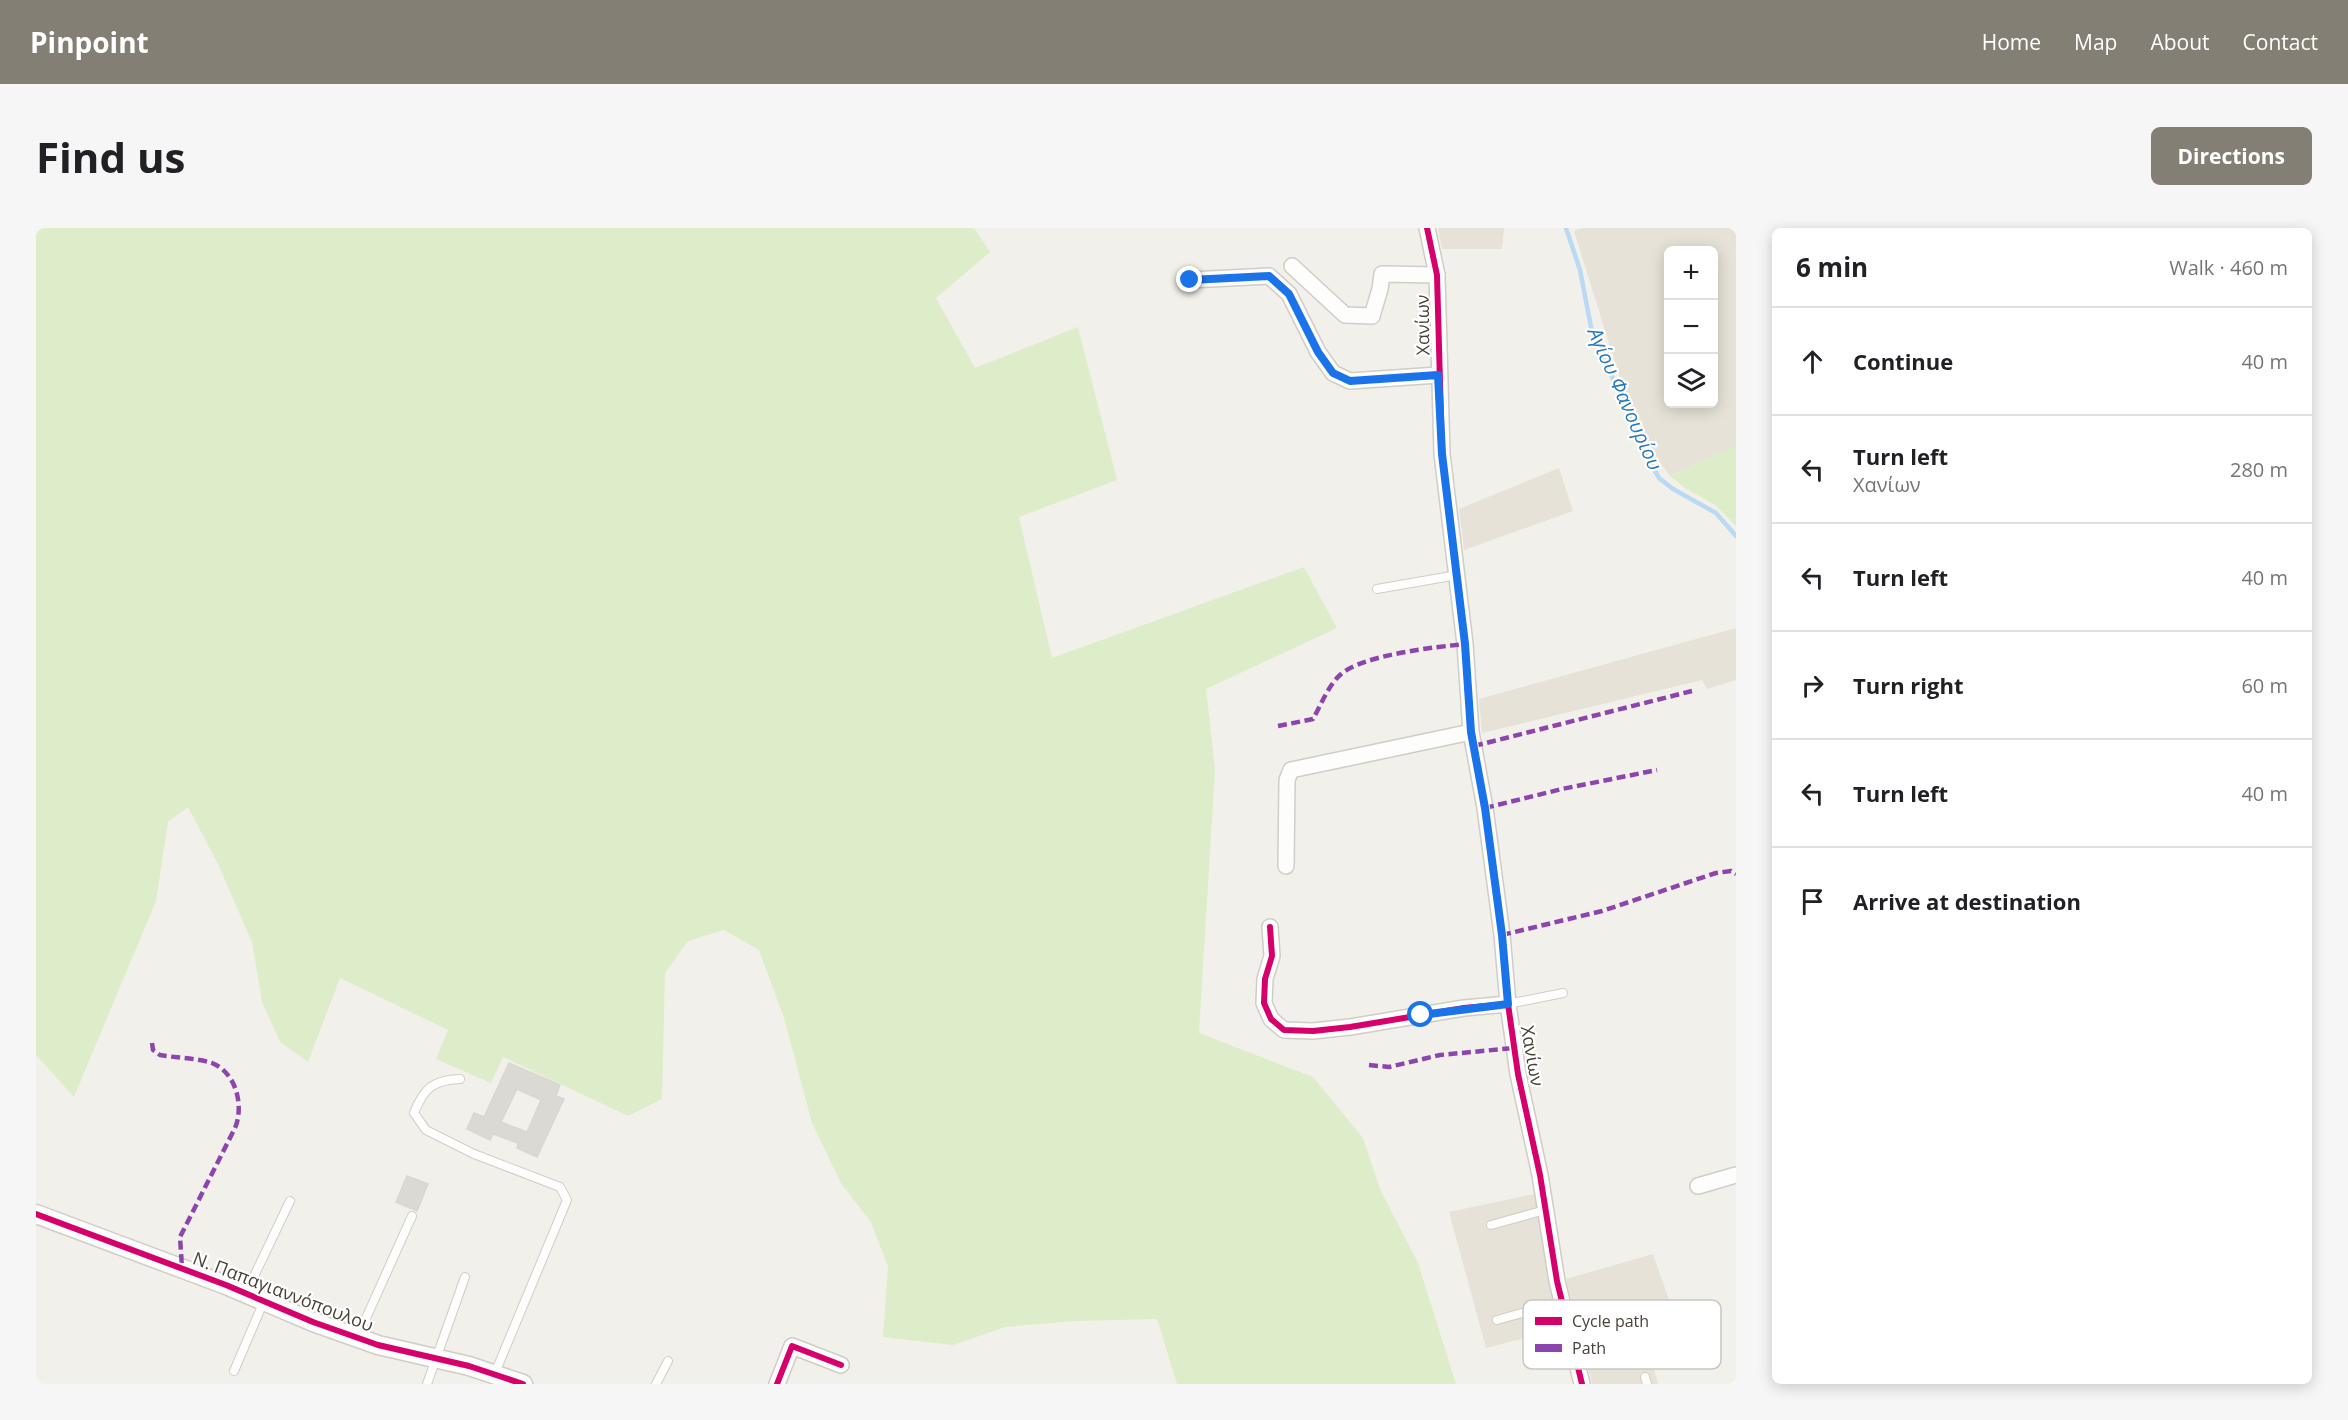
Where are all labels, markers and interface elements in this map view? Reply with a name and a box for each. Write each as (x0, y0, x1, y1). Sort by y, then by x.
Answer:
text: Pinpoint (30, 23, 149, 61)
text: Home (1982, 28, 2041, 56)
text: Map (2074, 28, 2117, 56)
text: About (2150, 28, 2210, 56)
text: Contact (2243, 28, 2318, 56)
button: Directions (2151, 127, 2312, 185)
text: Find us (36, 128, 185, 185)
map controls (1664, 246, 1718, 408)
button: + (1664, 246, 1718, 300)
text: 6 min (1796, 249, 1868, 285)
text: Walk · 460 m (2169, 254, 2288, 281)
route end (1176, 266, 1202, 292)
street label: Χανίων (1409, 294, 1435, 356)
button: − (1664, 300, 1718, 354)
water label: Αγίου Φανουρίου (1581, 321, 1669, 475)
icon: ahead (1796, 345, 1829, 378)
text: Continue (1853, 346, 1953, 376)
text: 40 m (2241, 348, 2288, 375)
button: layers (1664, 354, 1718, 408)
text: Turn left (1853, 441, 1948, 471)
icon: left (1796, 453, 1829, 486)
text: 280 m (2230, 456, 2288, 483)
text: Χανίων (1853, 471, 1921, 498)
icon: left (1796, 561, 1829, 594)
text: Turn left (1853, 562, 1948, 592)
text: 40 m (2241, 564, 2288, 591)
icon: right (1796, 669, 1829, 702)
text: Turn right (1853, 670, 1964, 700)
text: 60 m (2241, 672, 2288, 699)
icon: left (1796, 777, 1829, 810)
text: Turn left (1853, 778, 1948, 808)
text: 40 m (2241, 780, 2288, 807)
icon: arrive (1796, 885, 1829, 918)
text: Arrive at destination (1853, 886, 2081, 916)
route start (1407, 1001, 1433, 1027)
street label: Χανίων (1516, 1024, 1550, 1088)
street label: Ν. Παπαγιαννόπουλου (190, 1246, 377, 1337)
legend (1523, 1300, 1721, 1369)
text: Cycle path (1572, 1310, 1649, 1332)
text: Path (1572, 1337, 1606, 1359)

